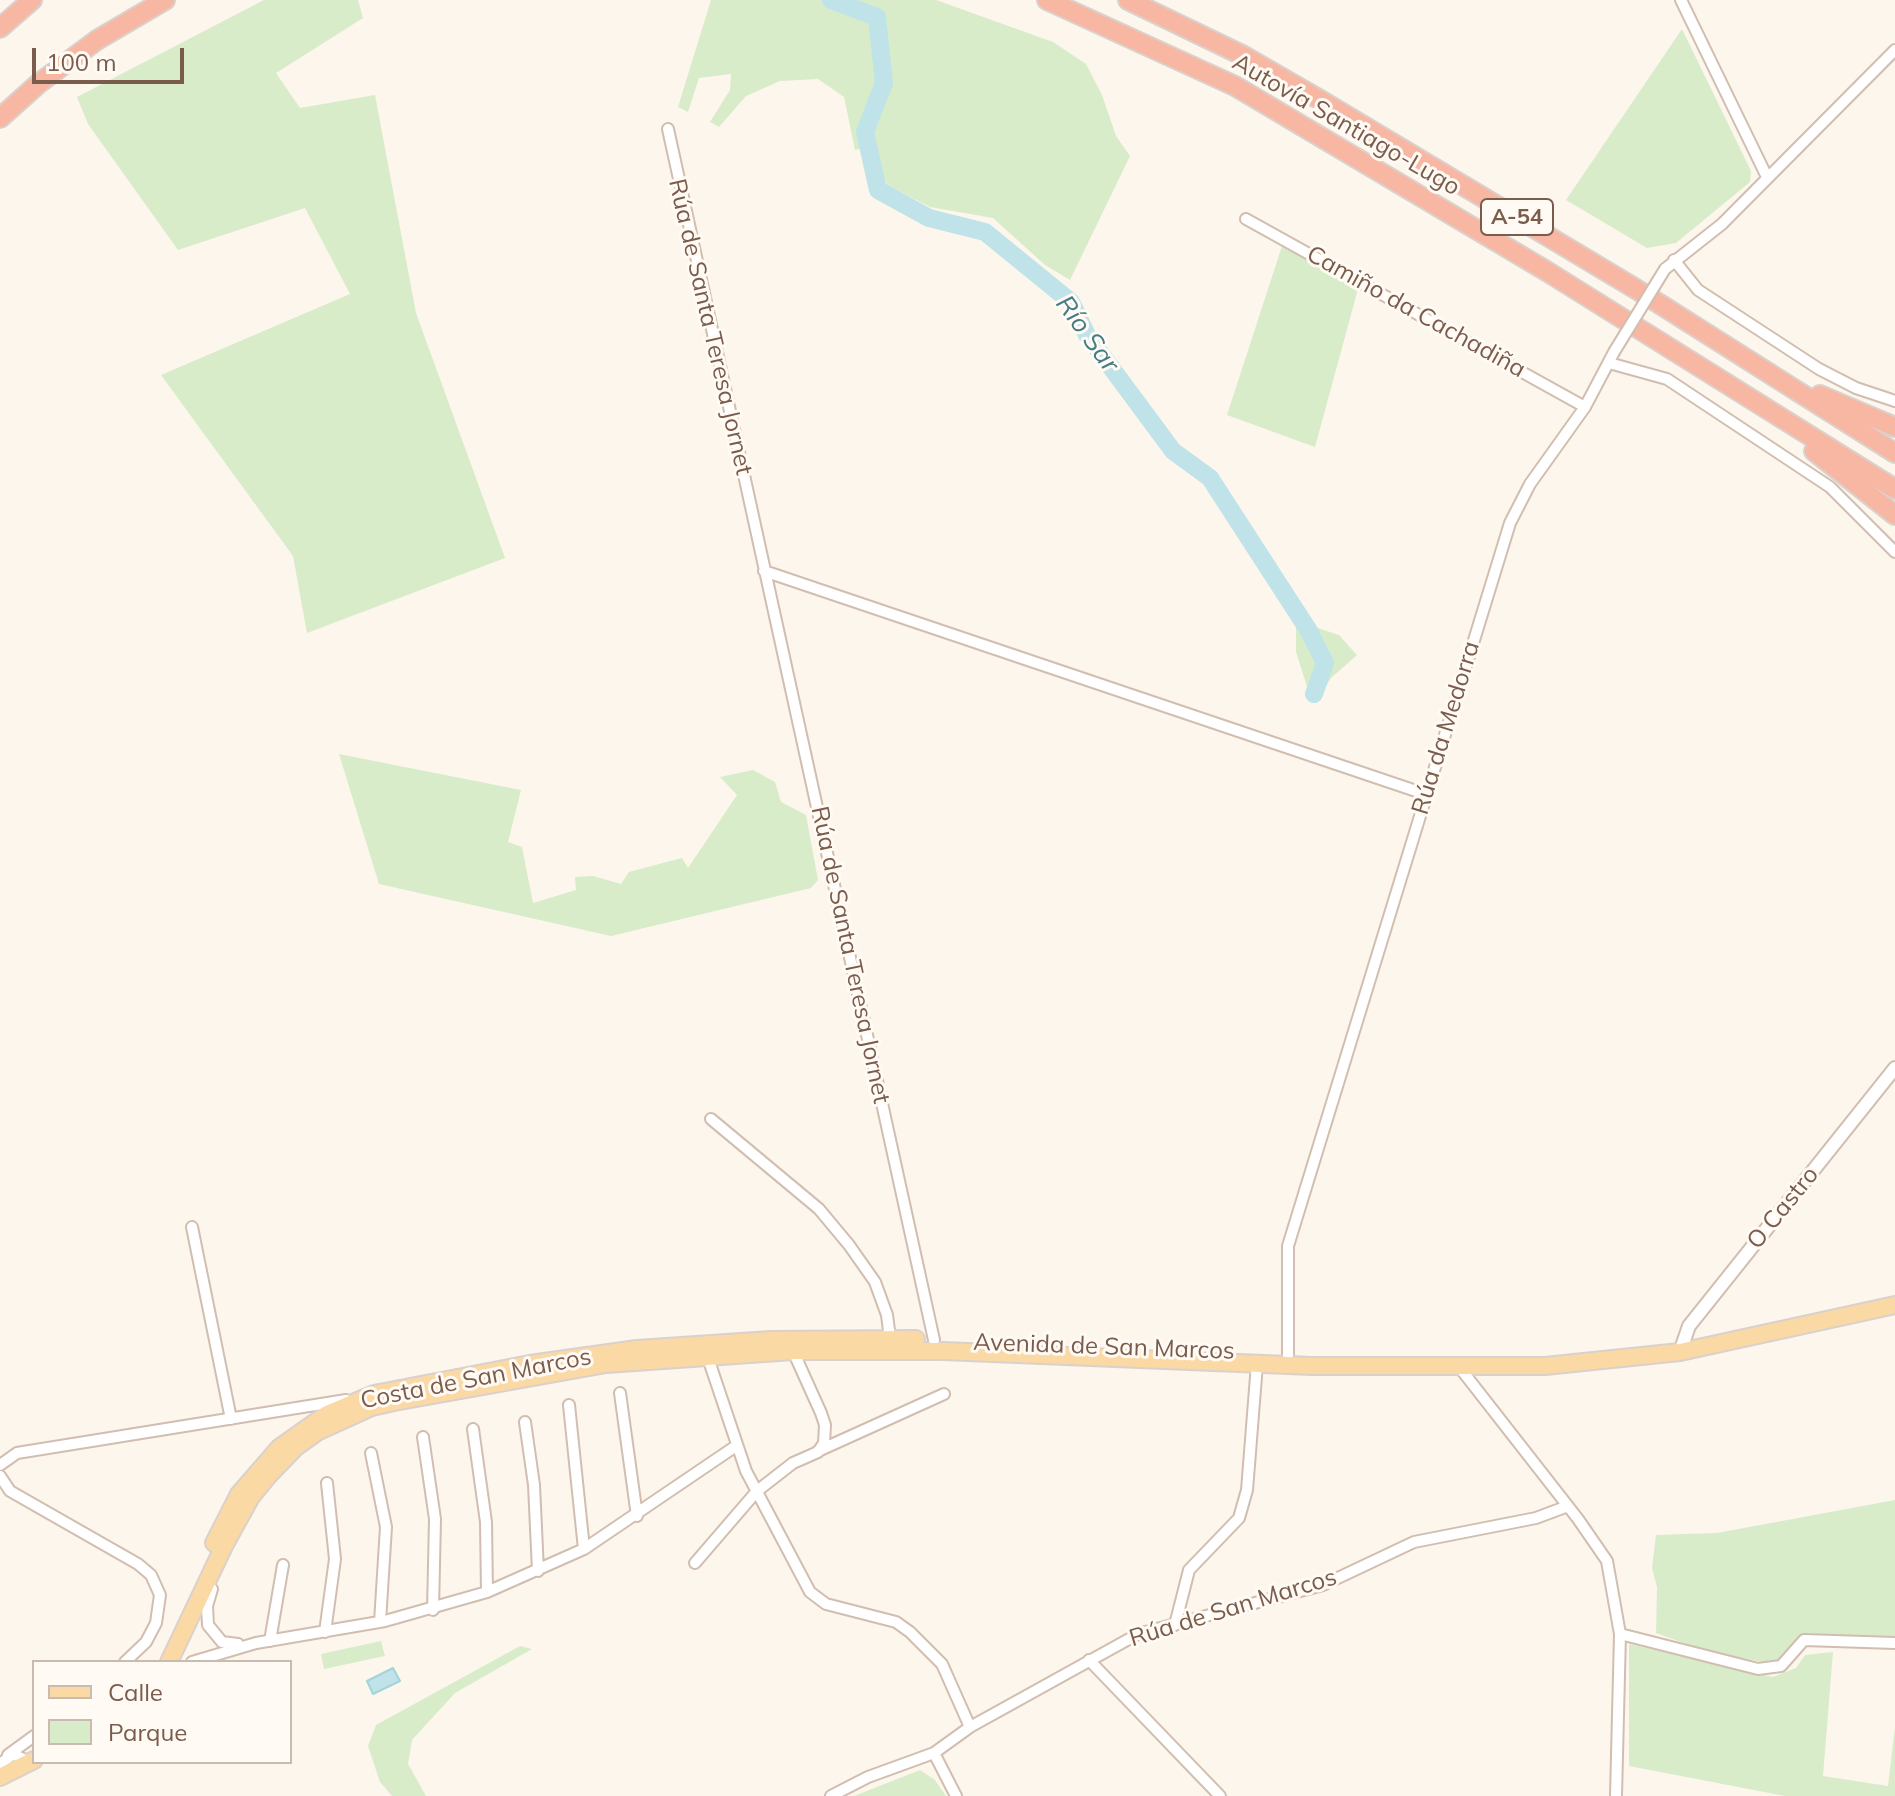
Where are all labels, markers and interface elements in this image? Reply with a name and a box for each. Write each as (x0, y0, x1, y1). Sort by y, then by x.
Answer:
scale bar (36, 32, 188, 82)
text: 100 m (46, 47, 117, 77)
street label: Autovía Santiago-Lugo (1227, 48, 1465, 202)
street label: Rúa de Santa Teresa Jornet (662, 176, 758, 478)
road number: A-54 (1481, 199, 1553, 235)
street label: Camiño da Cachadiña (1302, 240, 1530, 384)
water label: Río Sar (1049, 290, 1125, 378)
street label: Rúa da Medorra (1406, 638, 1486, 818)
street label: Rúa de Santa Teresa Jornet (804, 804, 896, 1106)
street label: O Castro (1741, 1161, 1825, 1255)
street label: Avenida de San Marcos (973, 1328, 1235, 1366)
street label: Costa de San Marcos (358, 1343, 594, 1415)
street label: Rúa de San Marcos (1126, 1563, 1340, 1653)
legend (32, 1660, 292, 1764)
text: Calle (108, 1677, 163, 1707)
text: Parque (108, 1717, 187, 1747)

